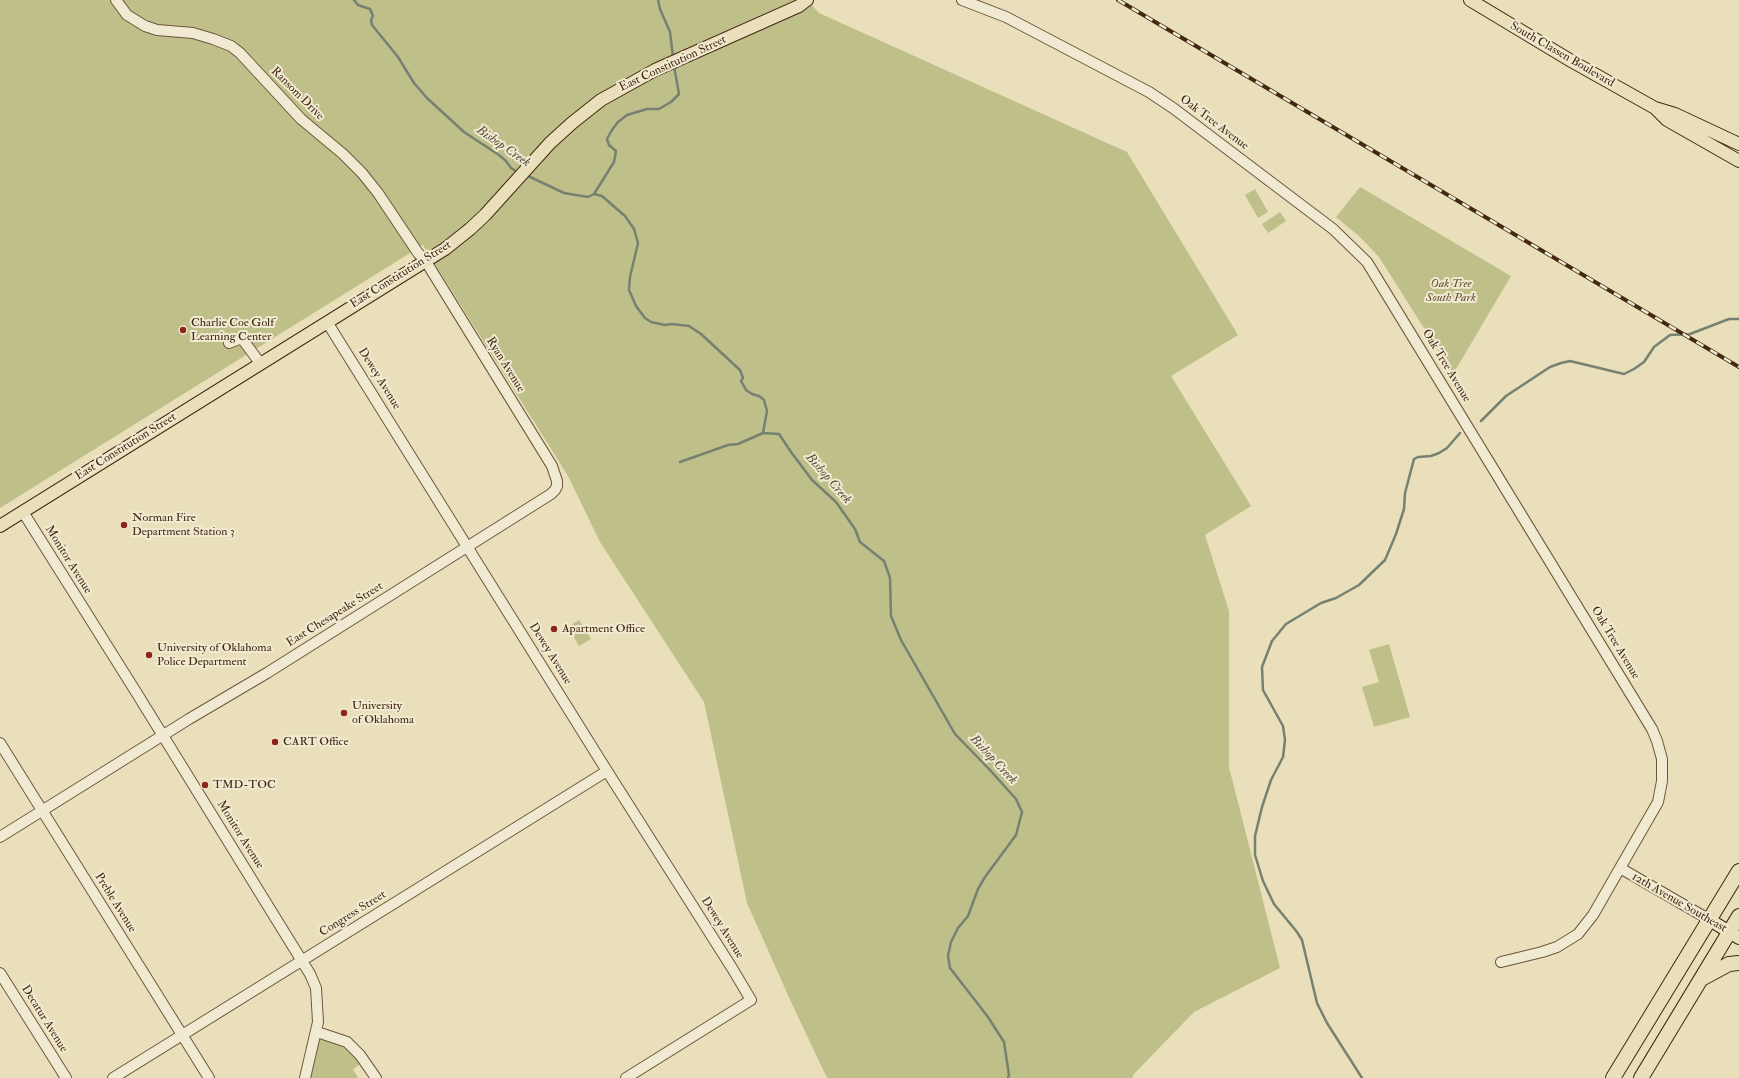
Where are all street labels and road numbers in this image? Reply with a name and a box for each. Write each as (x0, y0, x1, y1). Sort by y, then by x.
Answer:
street label: South Classen Boulevard (1507, 19, 1617, 91)
street label: East Constitution Street (617, 33, 729, 95)
street label: Ransom Drive (268, 65, 326, 123)
street label: Oak Tree Avenue (1177, 92, 1251, 154)
street label: East Constitution Street (348, 238, 454, 312)
street label: Oak Tree Avenue (1419, 327, 1473, 405)
street label: Ryan Avenue (482, 335, 528, 395)
street label: Dewey Avenue (354, 346, 404, 412)
street label: East Constitution Street (73, 410, 179, 484)
street label: Monitor Avenue (41, 523, 95, 597)
street label: East Chesapeake Street (284, 579, 386, 651)
street label: Oak Tree Avenue (1588, 604, 1642, 682)
street label: Dewey Avenue (525, 621, 575, 687)
street label: Monitor Avenue (213, 798, 267, 872)
street label: 12th Avenue Southeast (1629, 870, 1729, 936)
street label: Preble Avenue (91, 871, 139, 935)
street label: Congress Street (317, 888, 389, 940)
street label: Dewey Avenue (697, 895, 747, 961)
street label: Decatur Avenue (18, 983, 70, 1055)

